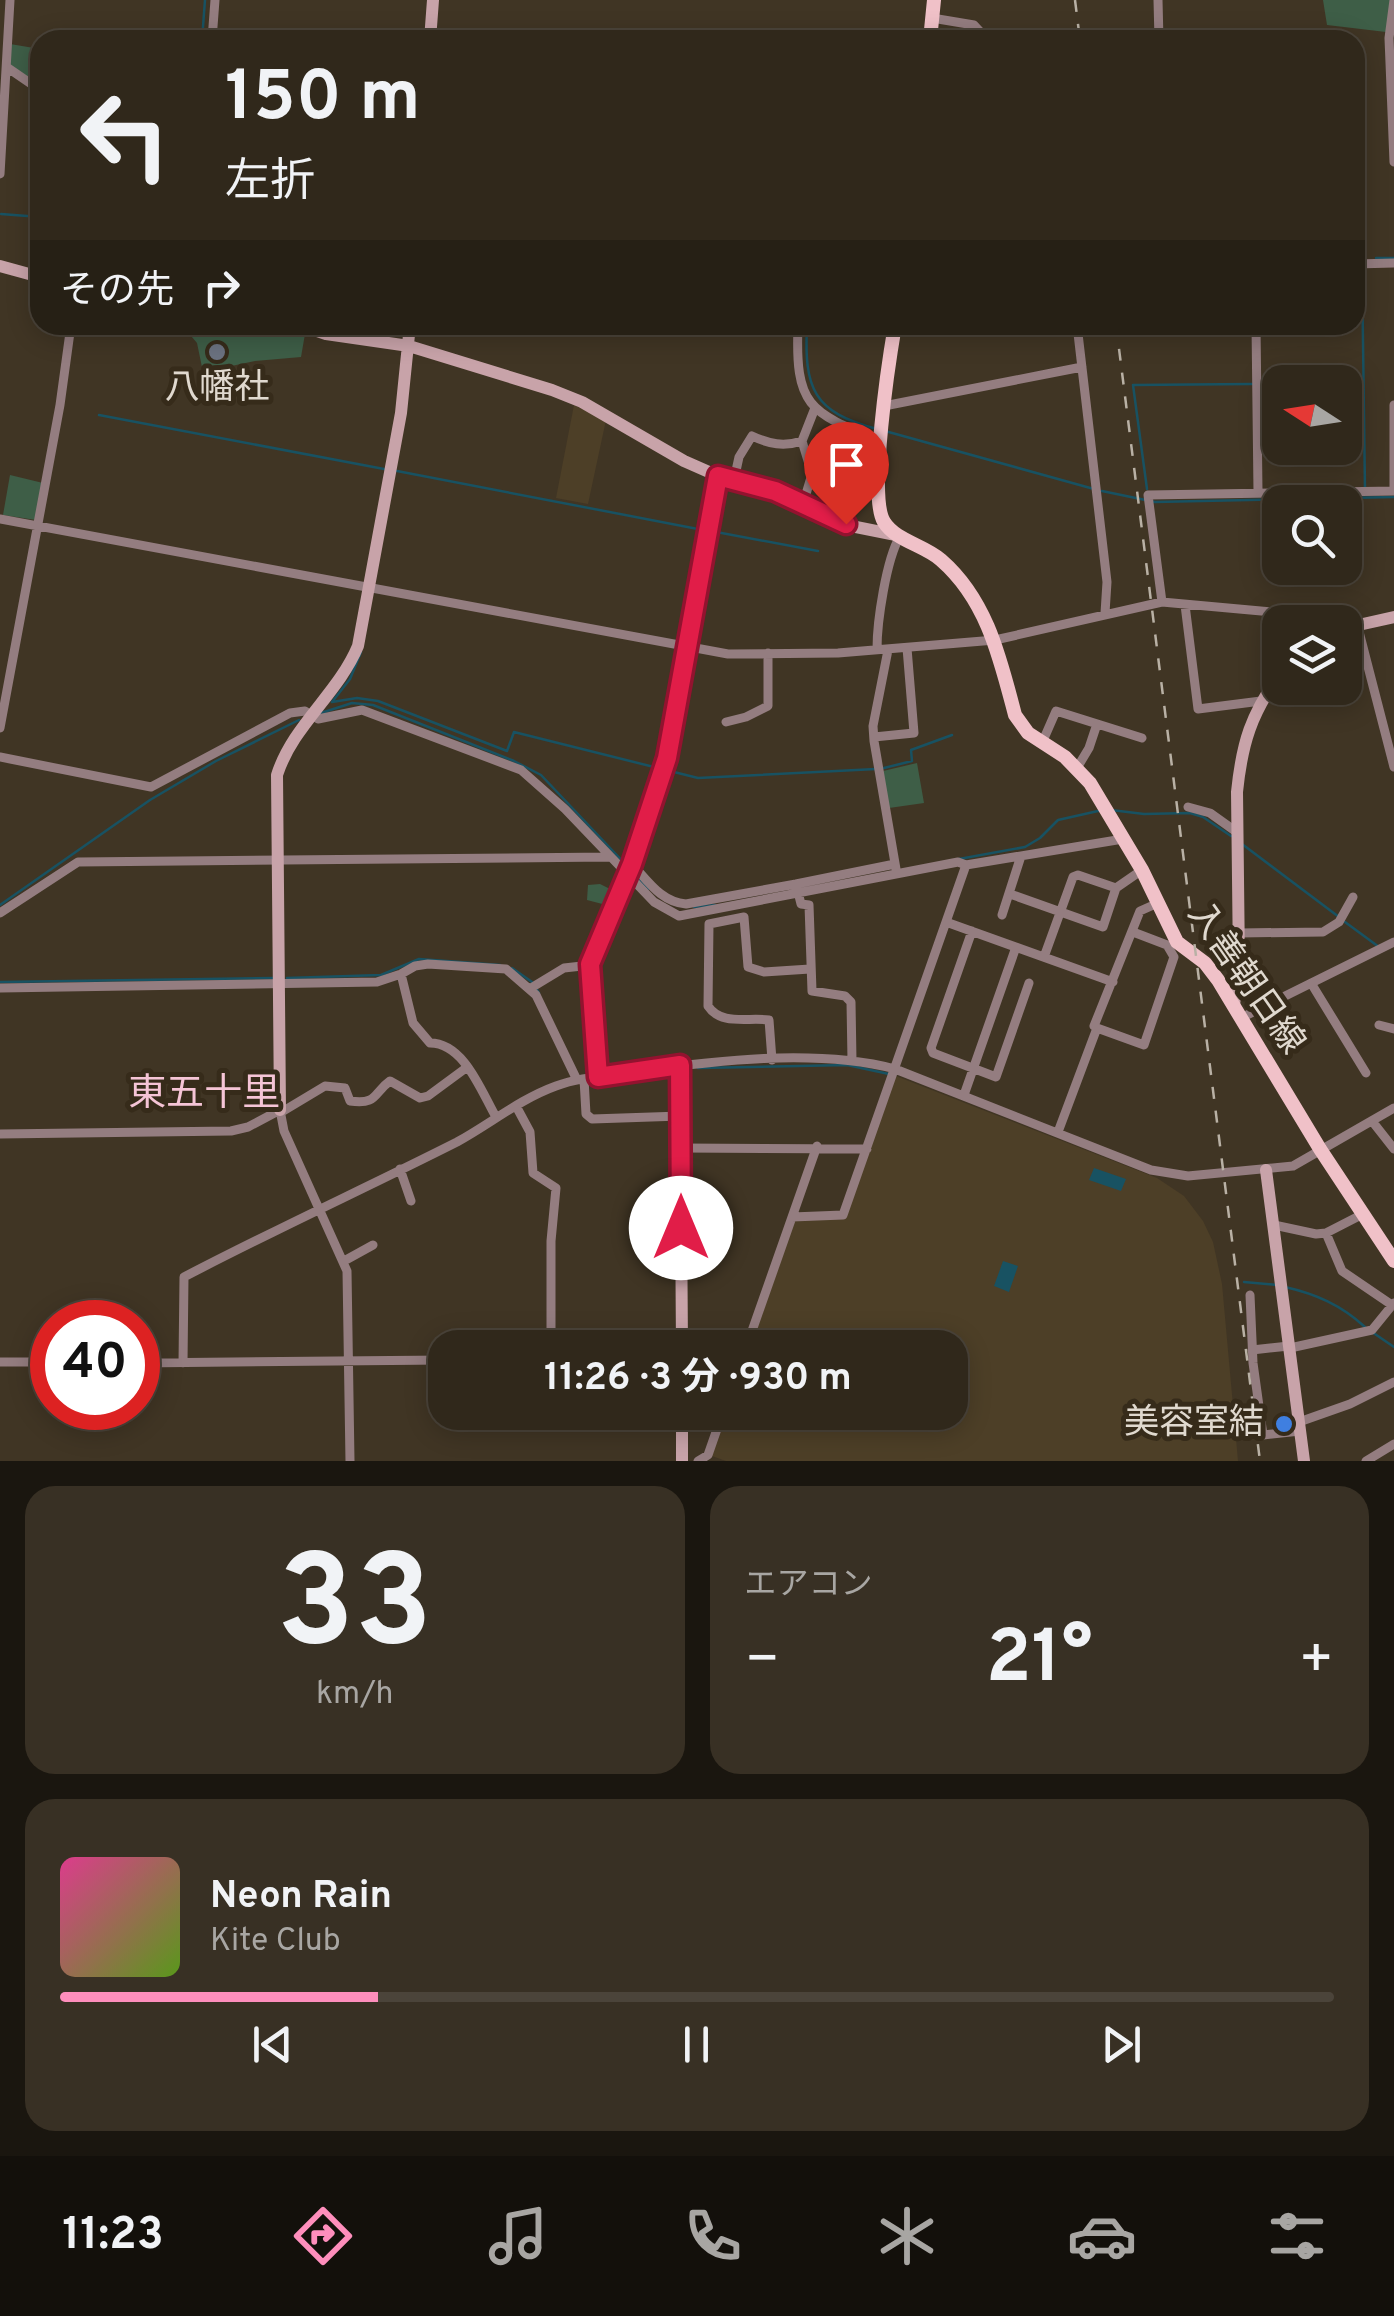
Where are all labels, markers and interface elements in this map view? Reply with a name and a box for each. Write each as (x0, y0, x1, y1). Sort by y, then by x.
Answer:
text: 150 m (225, 56, 420, 145)
icon: left (60, 70, 190, 200)
text: 左折 (225, 155, 315, 212)
icon: right (194, 260, 249, 315)
text: その先 (60, 268, 174, 317)
marker: 八幡社 (206, 341, 228, 363)
north arrow (1262, 365, 1362, 465)
map controls (1262, 365, 1362, 705)
place label: 八幡社 (164, 367, 270, 411)
pin (804, 422, 889, 525)
icon: arrive (819, 437, 874, 492)
button: search (1262, 485, 1362, 585)
button: layers (1262, 605, 1362, 705)
street label: 入善朝日線 (1177, 895, 1313, 1063)
district label: 東五十里 (128, 1071, 280, 1120)
position arrow (629, 1176, 733, 1280)
speed limit sign: 40 (30, 1300, 160, 1430)
text: 11:26 · 3 分 · 930 m (544, 1355, 852, 1404)
place label: 美容室結 (1124, 1402, 1264, 1446)
marker: 美容室結 (1273, 1413, 1295, 1435)
text: 33 (277, 1527, 433, 1692)
text: エアコン (745, 1566, 873, 1606)
text: 21° (986, 1614, 1093, 1709)
text: − (745, 1627, 780, 1697)
text: + (1299, 1627, 1334, 1697)
text: km/h (316, 1675, 394, 1715)
text: Neon Rain (210, 1873, 392, 1922)
text: Kite Club (210, 1922, 341, 1962)
icon: previous (245, 2017, 300, 2072)
icon: pause (669, 2017, 724, 2072)
icon: next (1094, 2017, 1149, 2072)
icon: directions (288, 2201, 358, 2271)
icon: music (483, 2201, 553, 2271)
icon: phone (678, 2201, 748, 2271)
icon: climate (872, 2201, 942, 2271)
icon: car (1067, 2201, 1137, 2271)
icon: filters (1262, 2201, 1332, 2271)
text: 11:23 (62, 2208, 164, 2265)

